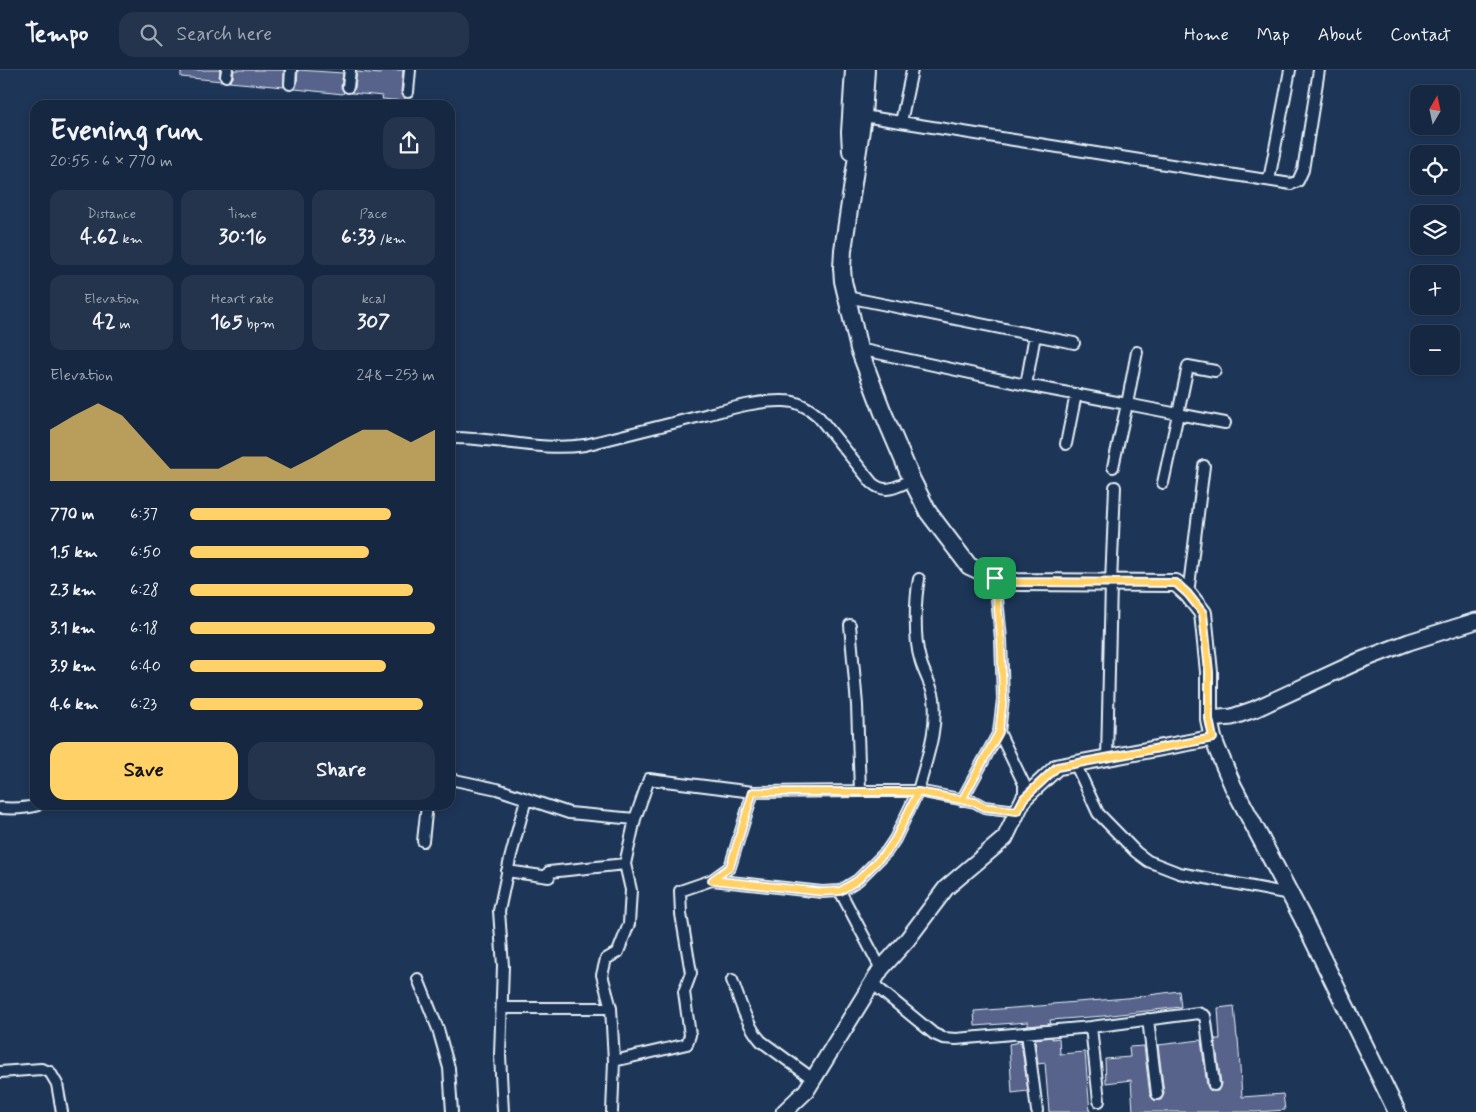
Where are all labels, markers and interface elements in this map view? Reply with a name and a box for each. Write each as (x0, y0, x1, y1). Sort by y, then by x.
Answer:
search box (119, 12, 469, 57)
text: Tempo (25, 19, 89, 50)
icon: search (137, 21, 165, 49)
text: Search here (177, 22, 272, 47)
text: Home (1184, 23, 1229, 47)
text: Map (1257, 23, 1290, 47)
text: About (1318, 23, 1362, 47)
text: Contact (1390, 23, 1451, 47)
north arrow (1410, 85, 1460, 135)
map controls (1410, 85, 1460, 375)
text: Evening run (50, 113, 203, 150)
button: share (383, 117, 435, 169)
button: locate (1410, 145, 1460, 195)
text: 20:55 · 6 × 770 m (50, 151, 173, 172)
text: Distance (87, 205, 136, 223)
text: Time (228, 205, 257, 223)
text: Pace (360, 205, 387, 223)
button: layers (1410, 205, 1460, 255)
text: 4.62 (80, 223, 119, 251)
text: 30:16 (218, 223, 267, 251)
text: 6:33 (341, 223, 376, 251)
text: km (119, 230, 143, 248)
text: /km (376, 230, 406, 248)
button: + (1410, 265, 1460, 315)
text: Elevation (84, 290, 139, 308)
text: Heart rate (211, 290, 274, 308)
text: kcal (362, 290, 385, 308)
text: 42 (92, 308, 116, 336)
text: 165 (210, 308, 243, 336)
text: 307 (357, 308, 390, 336)
text: m (116, 315, 131, 333)
text: bpm (243, 315, 275, 333)
button: − (1410, 325, 1460, 375)
text: Elevation (50, 365, 113, 386)
text: 248–253 m (357, 365, 435, 386)
text: 770 m (50, 504, 94, 525)
text: 6:37 (130, 504, 158, 525)
text: 1.5 km (50, 542, 98, 563)
text: 6:50 (130, 542, 161, 563)
pin (974, 557, 1016, 599)
icon: arrive (981, 564, 1009, 592)
text: 2.3 km (50, 580, 96, 601)
text: 6:28 (130, 580, 159, 601)
text: 3.1 km (50, 618, 95, 639)
text: 6:18 (130, 618, 158, 639)
text: 3.9 km (50, 656, 96, 677)
text: 6:40 (130, 656, 161, 677)
text: 4.6 km (50, 694, 99, 715)
text: 6:23 (130, 694, 157, 715)
button: Save (50, 742, 238, 800)
button: Share (248, 742, 435, 800)

